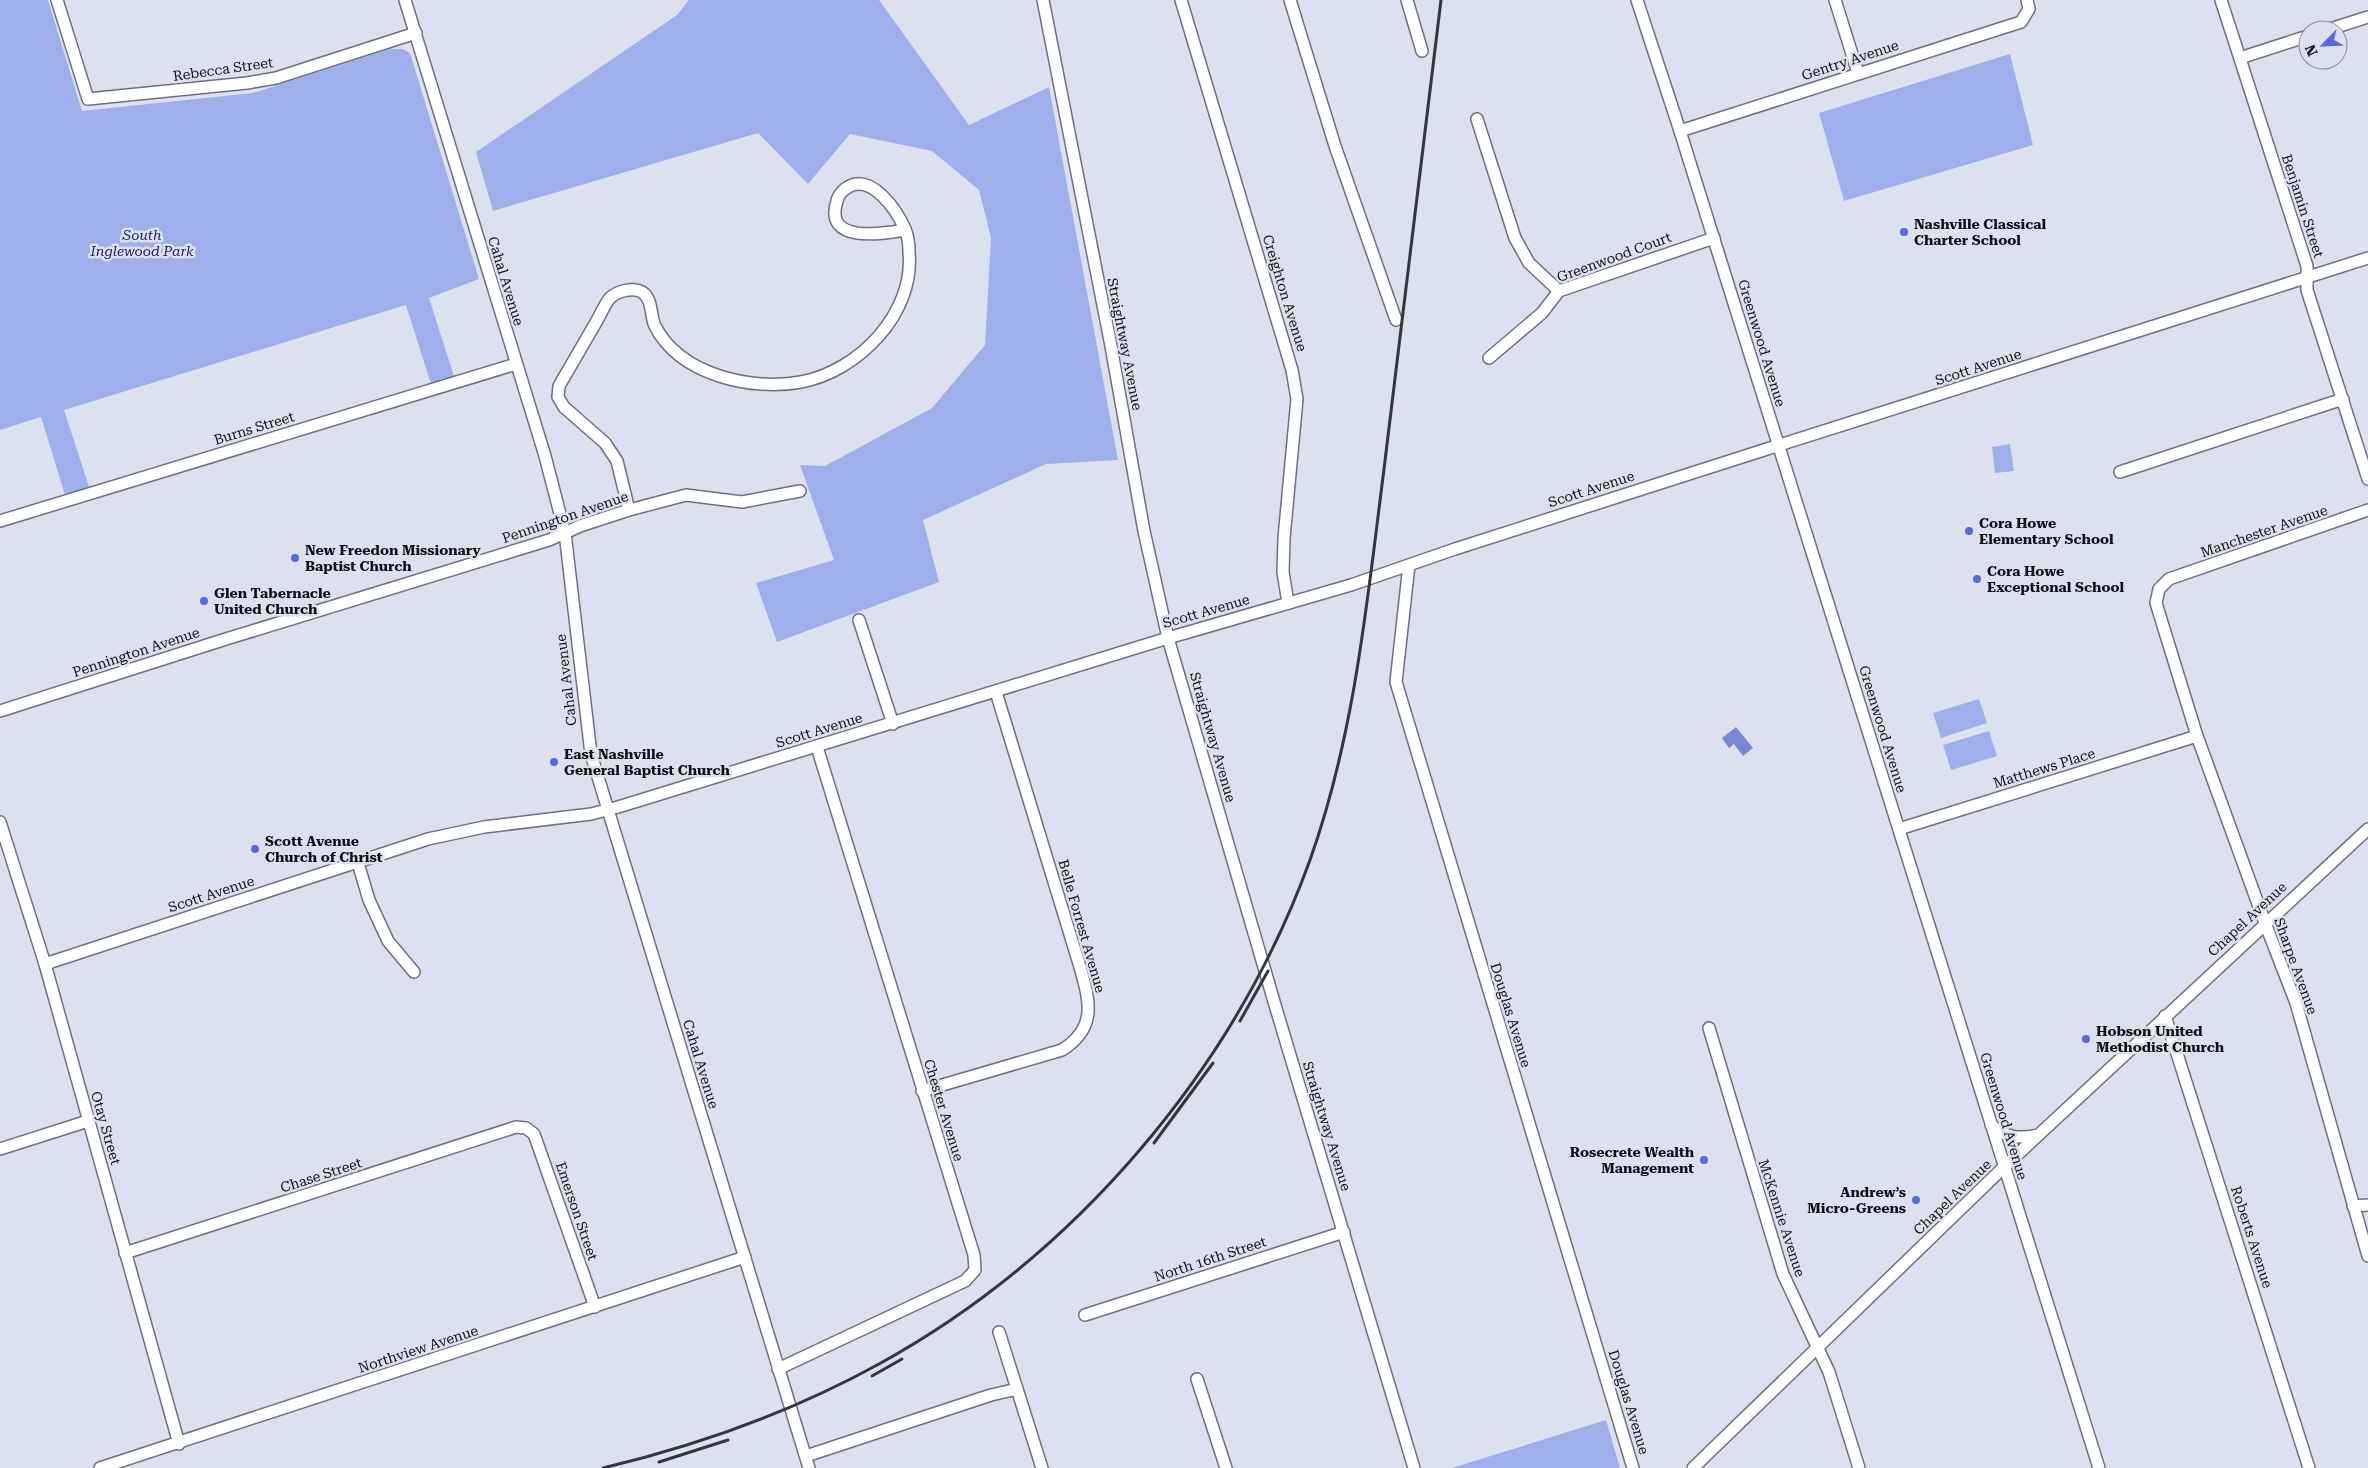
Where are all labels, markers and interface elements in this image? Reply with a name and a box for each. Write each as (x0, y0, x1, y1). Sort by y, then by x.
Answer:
north arrow (2298, 20, 2348, 70)
street label: Gentry Avenue (1799, 37, 1901, 83)
text: N (2302, 42, 2321, 58)
street label: Rebecca Street (172, 54, 274, 84)
street label: Benjamin Street (2279, 152, 2327, 260)
place label: Nashville Classical Charter School (1914, 216, 2047, 248)
marker: Nashville Classical Charter School (1898, 226, 1910, 238)
park label: South Inglewood Park (89, 227, 194, 259)
street label: Greenwood Court (1555, 229, 1673, 285)
street label: Creighton Avenue (1260, 233, 1310, 354)
street label: Cahal Avenue (485, 235, 527, 328)
street label: Straightway Avenue (1104, 276, 1146, 412)
street label: Greenwood Avenue (1735, 277, 1789, 409)
street label: Scott Avenue (1933, 345, 2023, 388)
street label: Burns Street (212, 408, 296, 448)
street label: Scott Avenue (1546, 467, 1636, 510)
street label: Pennington Avenue (500, 488, 631, 546)
street label: Manchester Avenue (2198, 502, 2330, 560)
place label: Cora Howe Elementary School (1979, 515, 2114, 547)
marker: Cora Howe Elementary School (1963, 525, 1975, 537)
place label: New Freedon Missionary Baptist Church (305, 542, 481, 574)
marker: New Freedon Missionary Baptist Church (289, 552, 301, 564)
place label: Cora Howe Exceptional School (1987, 563, 2125, 595)
marker: Cora Howe Exceptional School (1971, 573, 1983, 585)
place label: Glen Tabernacle United Church (214, 585, 331, 617)
street label: Scott Avenue (1161, 591, 1252, 631)
marker: Glen Tabernacle United Church (198, 595, 210, 607)
street label: Pennington Avenue (70, 624, 202, 680)
street label: Cahal Avenue (552, 633, 580, 727)
street label: Greenwood Avenue (1856, 663, 1910, 795)
street label: Straightway Avenue (1187, 670, 1239, 804)
street label: Scott Avenue (774, 709, 865, 751)
street label: Matthews Place (1991, 745, 2097, 791)
place label: East Nashville General Baptist Church (564, 746, 731, 778)
marker: East Nashville General Baptist Church (548, 756, 560, 768)
place label: Scott Avenue Church of Christ (265, 833, 383, 865)
marker: Scott Avenue Church of Christ (249, 843, 261, 855)
street label: Belle Forrest Avenue (1055, 858, 1109, 995)
street label: Scott Avenue (166, 872, 256, 915)
street label: Chapel Avenue (2204, 878, 2290, 959)
street label: Sharpe Avenue (2271, 915, 2321, 1017)
street label: Douglas Avenue (1487, 961, 1535, 1069)
street label: Cahal Avenue (680, 1018, 722, 1111)
place label: Hobson United Methodist Church (2096, 1023, 2225, 1055)
marker: Hobson United Methodist Church (2080, 1033, 2092, 1045)
street label: Greenwood Avenue (1977, 1050, 2031, 1182)
street label: Chester Avenue (921, 1057, 967, 1163)
street label: Straightway Avenue (1300, 1059, 1354, 1193)
street label: Otay Street (88, 1089, 124, 1167)
place label: Rosecrete Wealth Management (1570, 1144, 1695, 1176)
street label: Chase Street (278, 1154, 364, 1196)
marker: Rosecrete Wealth Management (1698, 1154, 1710, 1166)
street label: Chapel Avenue (1910, 1156, 1994, 1238)
street label: McKennie Avenue (1755, 1157, 1809, 1279)
street label: Emerson Street (553, 1160, 601, 1262)
place label: Andrew’s Micro-Greens (1807, 1184, 1906, 1216)
street label: Roberts Avenue (2228, 1184, 2276, 1290)
marker: Andrew’s Micro-Greens (1910, 1194, 1922, 1206)
street label: North 16th Street (1152, 1233, 1268, 1285)
street label: Northview Avenue (356, 1322, 480, 1376)
street label: Douglas Avenue (1605, 1348, 1653, 1456)

